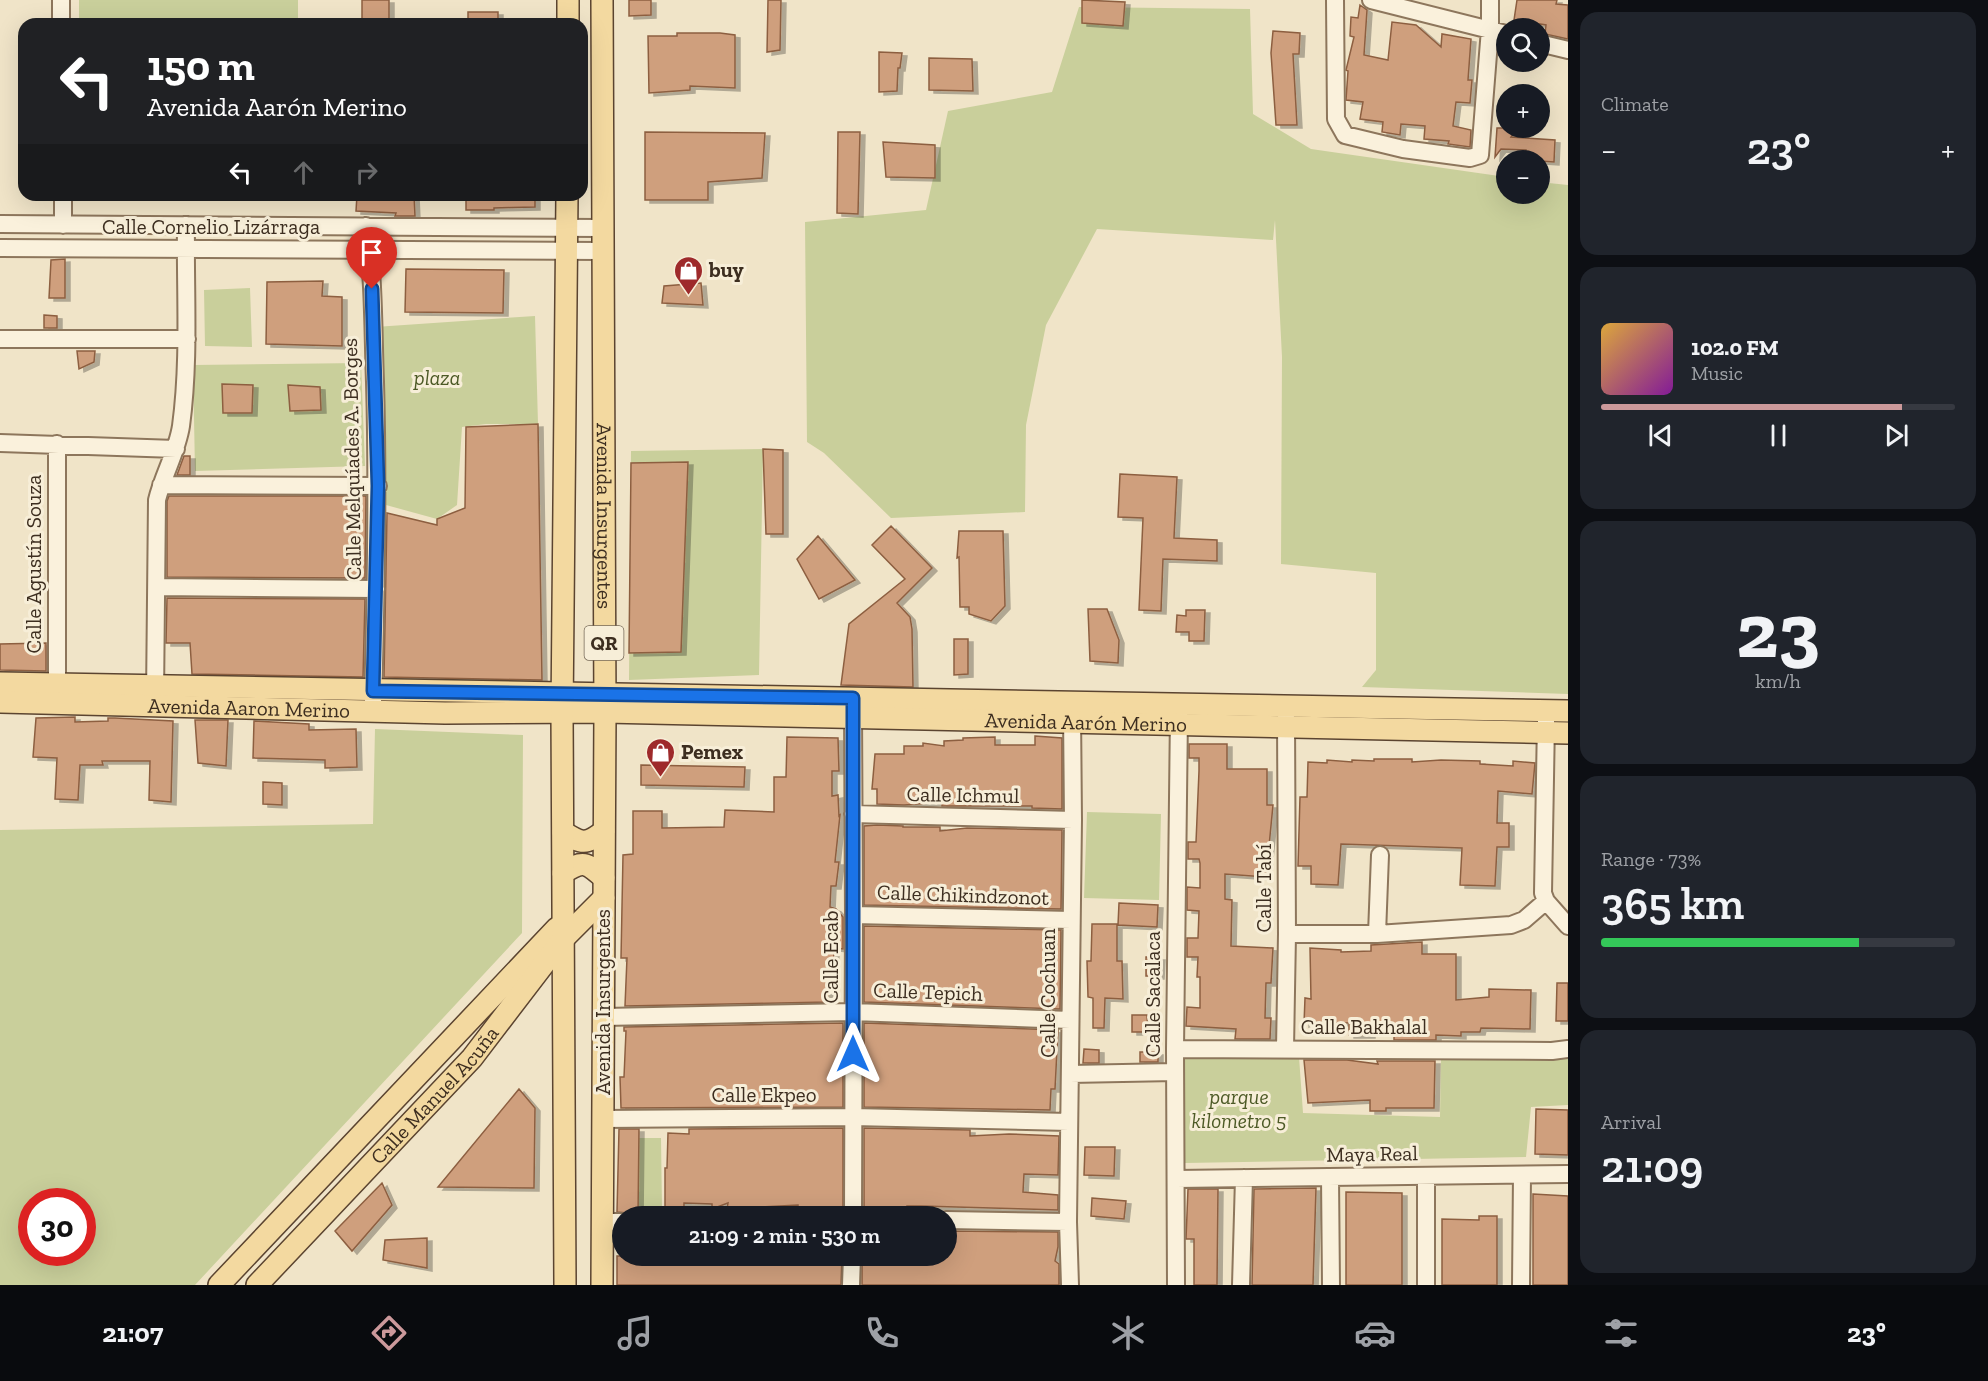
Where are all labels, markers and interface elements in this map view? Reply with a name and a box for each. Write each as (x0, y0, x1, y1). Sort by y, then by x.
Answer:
map controls (1496, 18, 1550, 204)
button: search (1496, 18, 1550, 72)
text: 150 m (147, 40, 255, 91)
icon: left (48, 42, 126, 120)
button: + (1496, 84, 1550, 138)
text: Avenida Aarón Merino (147, 91, 407, 123)
text: Climate (1601, 92, 1669, 116)
text: 23° (1747, 122, 1811, 176)
text: − (1601, 130, 1616, 169)
text: + (1941, 130, 1955, 169)
button: − (1496, 150, 1550, 204)
icon: left (224, 156, 257, 189)
icon: ahead (287, 156, 320, 189)
icon: right (350, 156, 383, 189)
street label: Calle Cornelio Lizárraga (102, 214, 320, 239)
pin (346, 227, 397, 289)
icon: arrive (355, 236, 388, 269)
shop icon: buy (672, 254, 704, 296)
place label: buy (708, 257, 744, 282)
text: 102.0 FM (1691, 334, 1778, 361)
street label: Calle Melquíades A. Borges (337, 338, 366, 580)
text: Music (1691, 361, 1743, 385)
park label: plaza (413, 365, 460, 390)
icon: previous (1644, 419, 1677, 452)
icon: pause (1762, 419, 1795, 452)
icon: next (1880, 419, 1913, 452)
street label: Avenida Insurgentes (592, 423, 618, 609)
street label: Calle Agustín Souza (21, 475, 46, 653)
text: 23 (1736, 583, 1820, 677)
road number: QR (584, 626, 624, 660)
text: km/h (1755, 669, 1801, 693)
street label: Avenida Aaron Merino (148, 693, 350, 723)
street label: Avenida Aarón Merino (984, 707, 1187, 737)
shop icon: Pemex (644, 736, 676, 778)
place label: Pemex (681, 739, 743, 764)
street label: Calle Ichmul (906, 781, 1020, 808)
street label: Calle Tabí (1251, 843, 1276, 932)
text: Range · 73% (1601, 847, 1701, 871)
text: 365 km (1601, 877, 1744, 931)
street label: Calle Chikindzonot (877, 879, 1050, 910)
street label: Avenida Insurgentes (590, 909, 615, 1095)
street label: Calle Ecab (818, 911, 843, 1003)
street label: Calle Cochuan (1035, 928, 1060, 1058)
street label: Calle Sacalaca (1140, 931, 1165, 1057)
street label: Calle Tepich (873, 977, 983, 1006)
street label: Calle Bakhalal (1301, 1014, 1428, 1039)
street label: Calle Manuel Acuña (365, 1021, 504, 1169)
position arrow (821, 1022, 885, 1086)
street label: Calle Ekpeo (712, 1082, 816, 1107)
park label: parque kilometro 5 (1191, 1084, 1287, 1133)
text: Arrival (1601, 1110, 1661, 1134)
street label: Maya Real (1326, 1140, 1419, 1167)
text: 21:09 (1601, 1140, 1703, 1194)
speed limit sign: 30 (18, 1188, 96, 1266)
text: 21:09 · 2 min · 530 m (689, 1222, 880, 1249)
icon: directions (368, 1312, 410, 1354)
icon: music (614, 1312, 656, 1354)
icon: phone (861, 1312, 903, 1354)
icon: climate (1107, 1312, 1149, 1354)
icon: car (1354, 1312, 1396, 1354)
icon: filters (1600, 1312, 1642, 1354)
text: 21:07 (102, 1317, 163, 1349)
text: 23° (1847, 1317, 1886, 1349)

